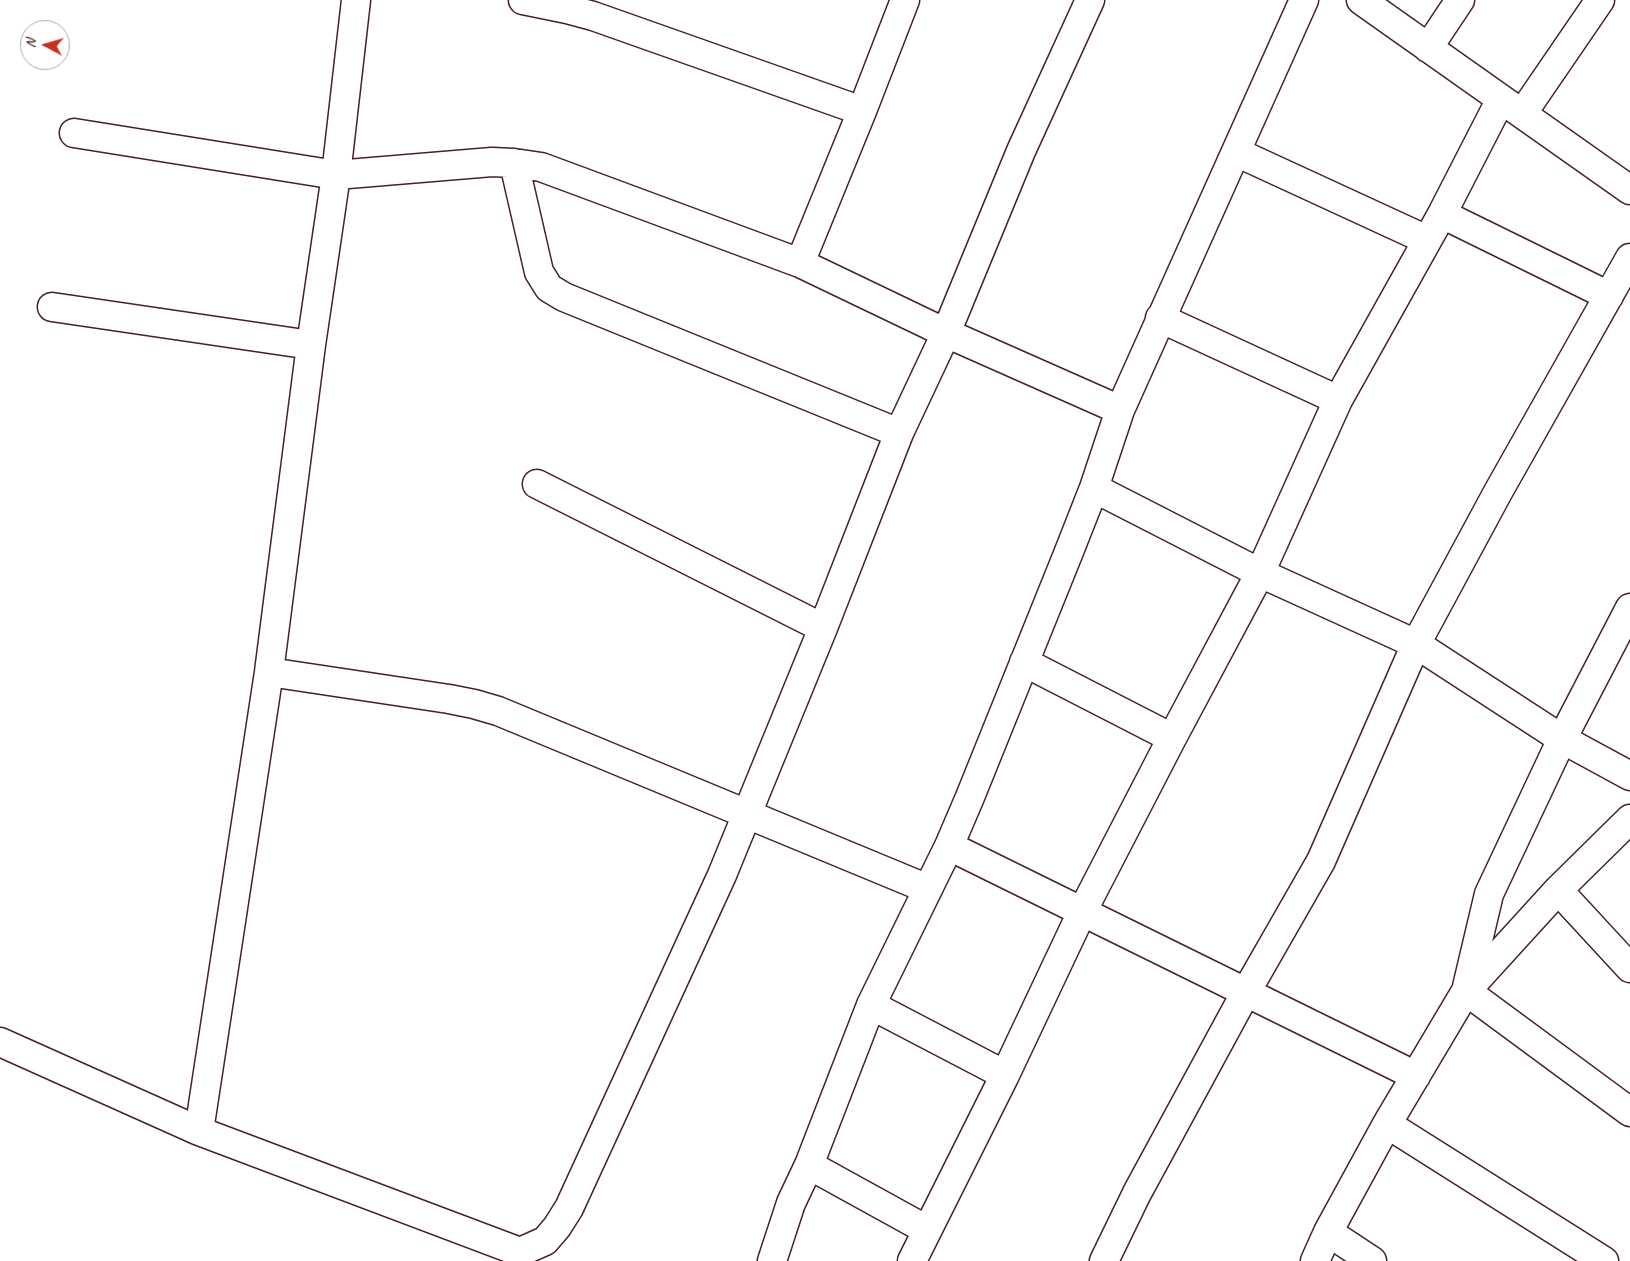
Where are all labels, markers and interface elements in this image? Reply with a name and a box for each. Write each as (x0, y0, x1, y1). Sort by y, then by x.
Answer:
north arrow (20, 20, 70, 70)
text: N (22, 38, 39, 49)

